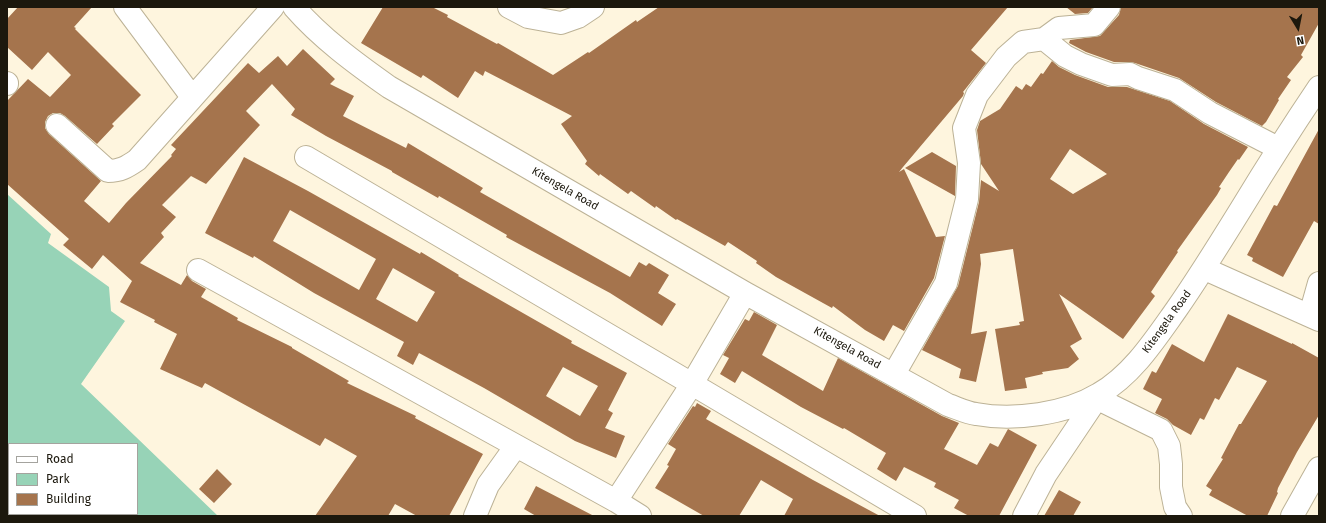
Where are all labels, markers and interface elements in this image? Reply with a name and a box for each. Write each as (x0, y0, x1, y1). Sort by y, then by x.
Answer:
north arrow (1278, 8, 1318, 48)
text: N (1295, 33, 1305, 47)
street label: Kitengela Road (529, 165, 601, 213)
street label: Kitengela Road (1140, 288, 1194, 356)
street label: Kitengela Road (811, 324, 883, 372)
legend (8, 443, 138, 515)
text: Road (46, 452, 74, 466)
text: Park (46, 472, 70, 486)
text: Building (46, 492, 91, 506)

